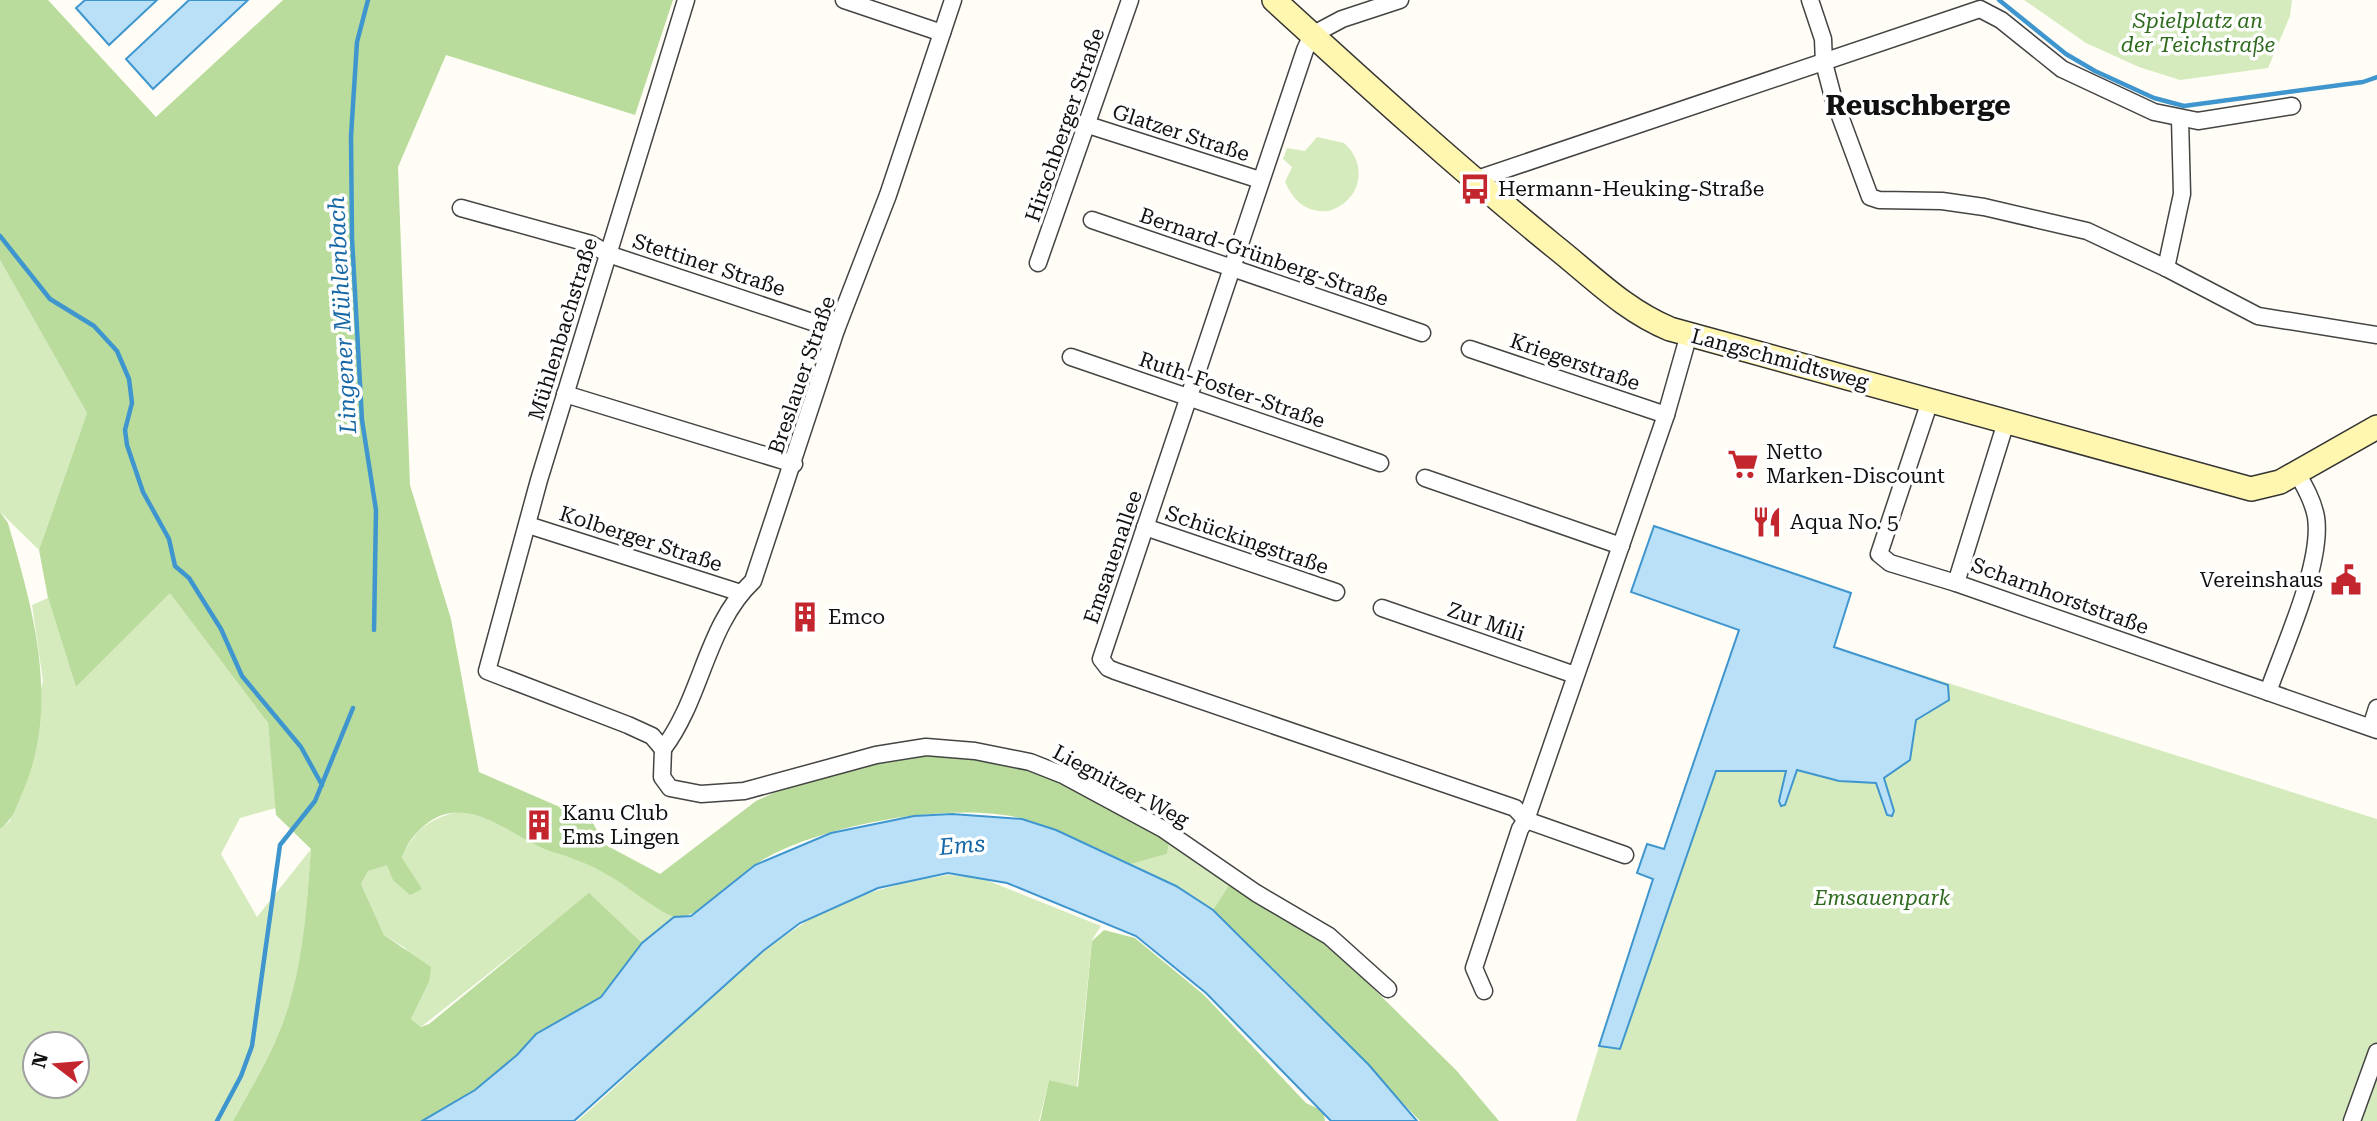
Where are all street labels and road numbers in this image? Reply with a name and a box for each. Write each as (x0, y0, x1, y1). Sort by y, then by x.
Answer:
street label: Hirschberger Straße (1021, 25, 1109, 225)
street label: Glatzer Straße (1110, 100, 1252, 166)
street label: Bernard-Grünberg-Straße (1136, 203, 1392, 311)
street label: Stettiner Straße (630, 229, 788, 301)
street label: Mühlenbachstraße (524, 235, 602, 423)
street label: Breslauer Straße (764, 293, 840, 457)
street label: Langschmidtsweg (1689, 324, 1871, 394)
street label: Kriegerstraße (1507, 329, 1643, 395)
street label: Ruth-Foster-Straße (1136, 347, 1328, 433)
street label: Emsauenallee (1079, 487, 1147, 627)
street label: Kolberger Straße (557, 501, 725, 577)
street label: Schückingstraße (1162, 501, 1332, 579)
street label: Scharnhorststraße (1968, 553, 2152, 639)
street label: Zur Mili (1444, 598, 1528, 646)
street label: Liegnitzer Weg (1049, 740, 1193, 832)

